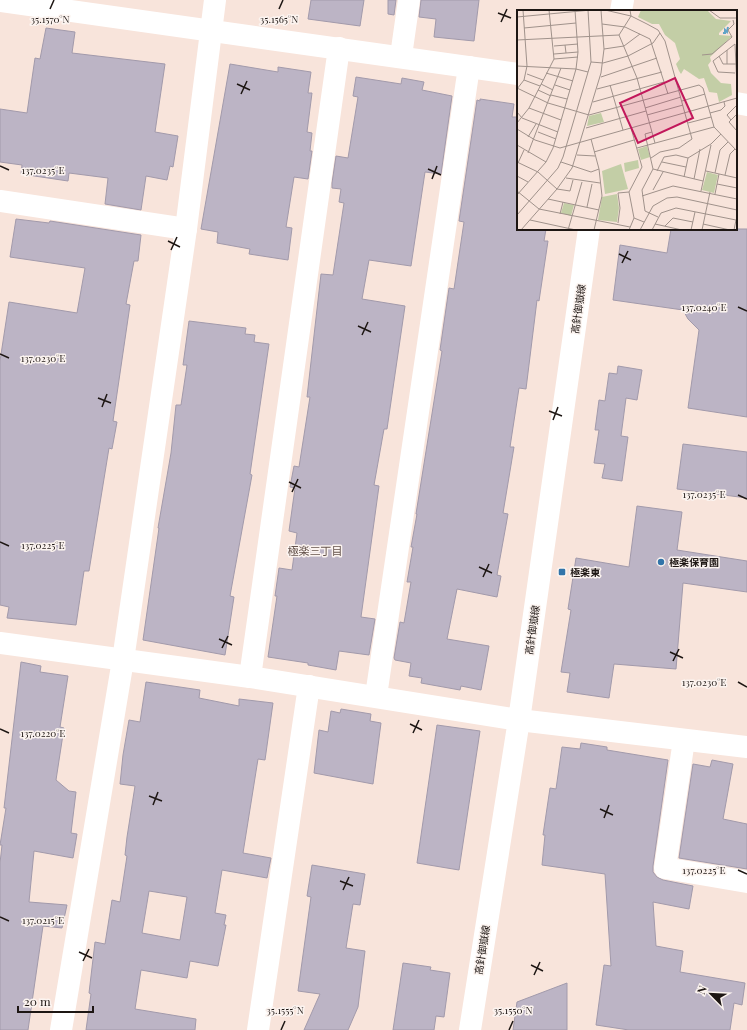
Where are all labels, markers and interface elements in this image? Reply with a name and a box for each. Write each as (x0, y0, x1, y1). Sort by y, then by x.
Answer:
inset map (517, 10, 737, 230)
text: 35.1570°N (30, 12, 70, 26)
text: 35.1565°N (260, 12, 298, 26)
text: 137.0235°E (21, 163, 65, 177)
street label: 高針御嶽線 (568, 283, 588, 335)
text: 137.0240°E (681, 300, 727, 314)
text: 137.0230°E (21, 351, 65, 365)
text: 137.0235°E (682, 487, 726, 501)
text: 137.0225°E (21, 538, 65, 552)
district label: 極楽三丁目 (288, 543, 343, 558)
place label: 極楽保育園 (669, 555, 719, 569)
marker: 極楽保育園 (656, 557, 666, 567)
place label: 極楽東 (570, 565, 601, 579)
marker: 極楽東 (557, 567, 567, 577)
street label: 高針御嶽線 (522, 604, 542, 656)
text: 137.0230°E (682, 675, 726, 689)
text: 137.0220°E (21, 726, 65, 740)
text: 137.0225°E (682, 863, 726, 877)
text: 137.0215°E (22, 913, 64, 927)
street label: 高針御嶽線 (471, 924, 493, 976)
north arrow (691, 974, 731, 1014)
text: N (693, 983, 710, 996)
scale bar (18, 988, 93, 1014)
text: 20 m (24, 993, 51, 1009)
text: 35.1555°N (266, 1003, 304, 1017)
text: 35.1550°N (493, 1003, 533, 1017)

